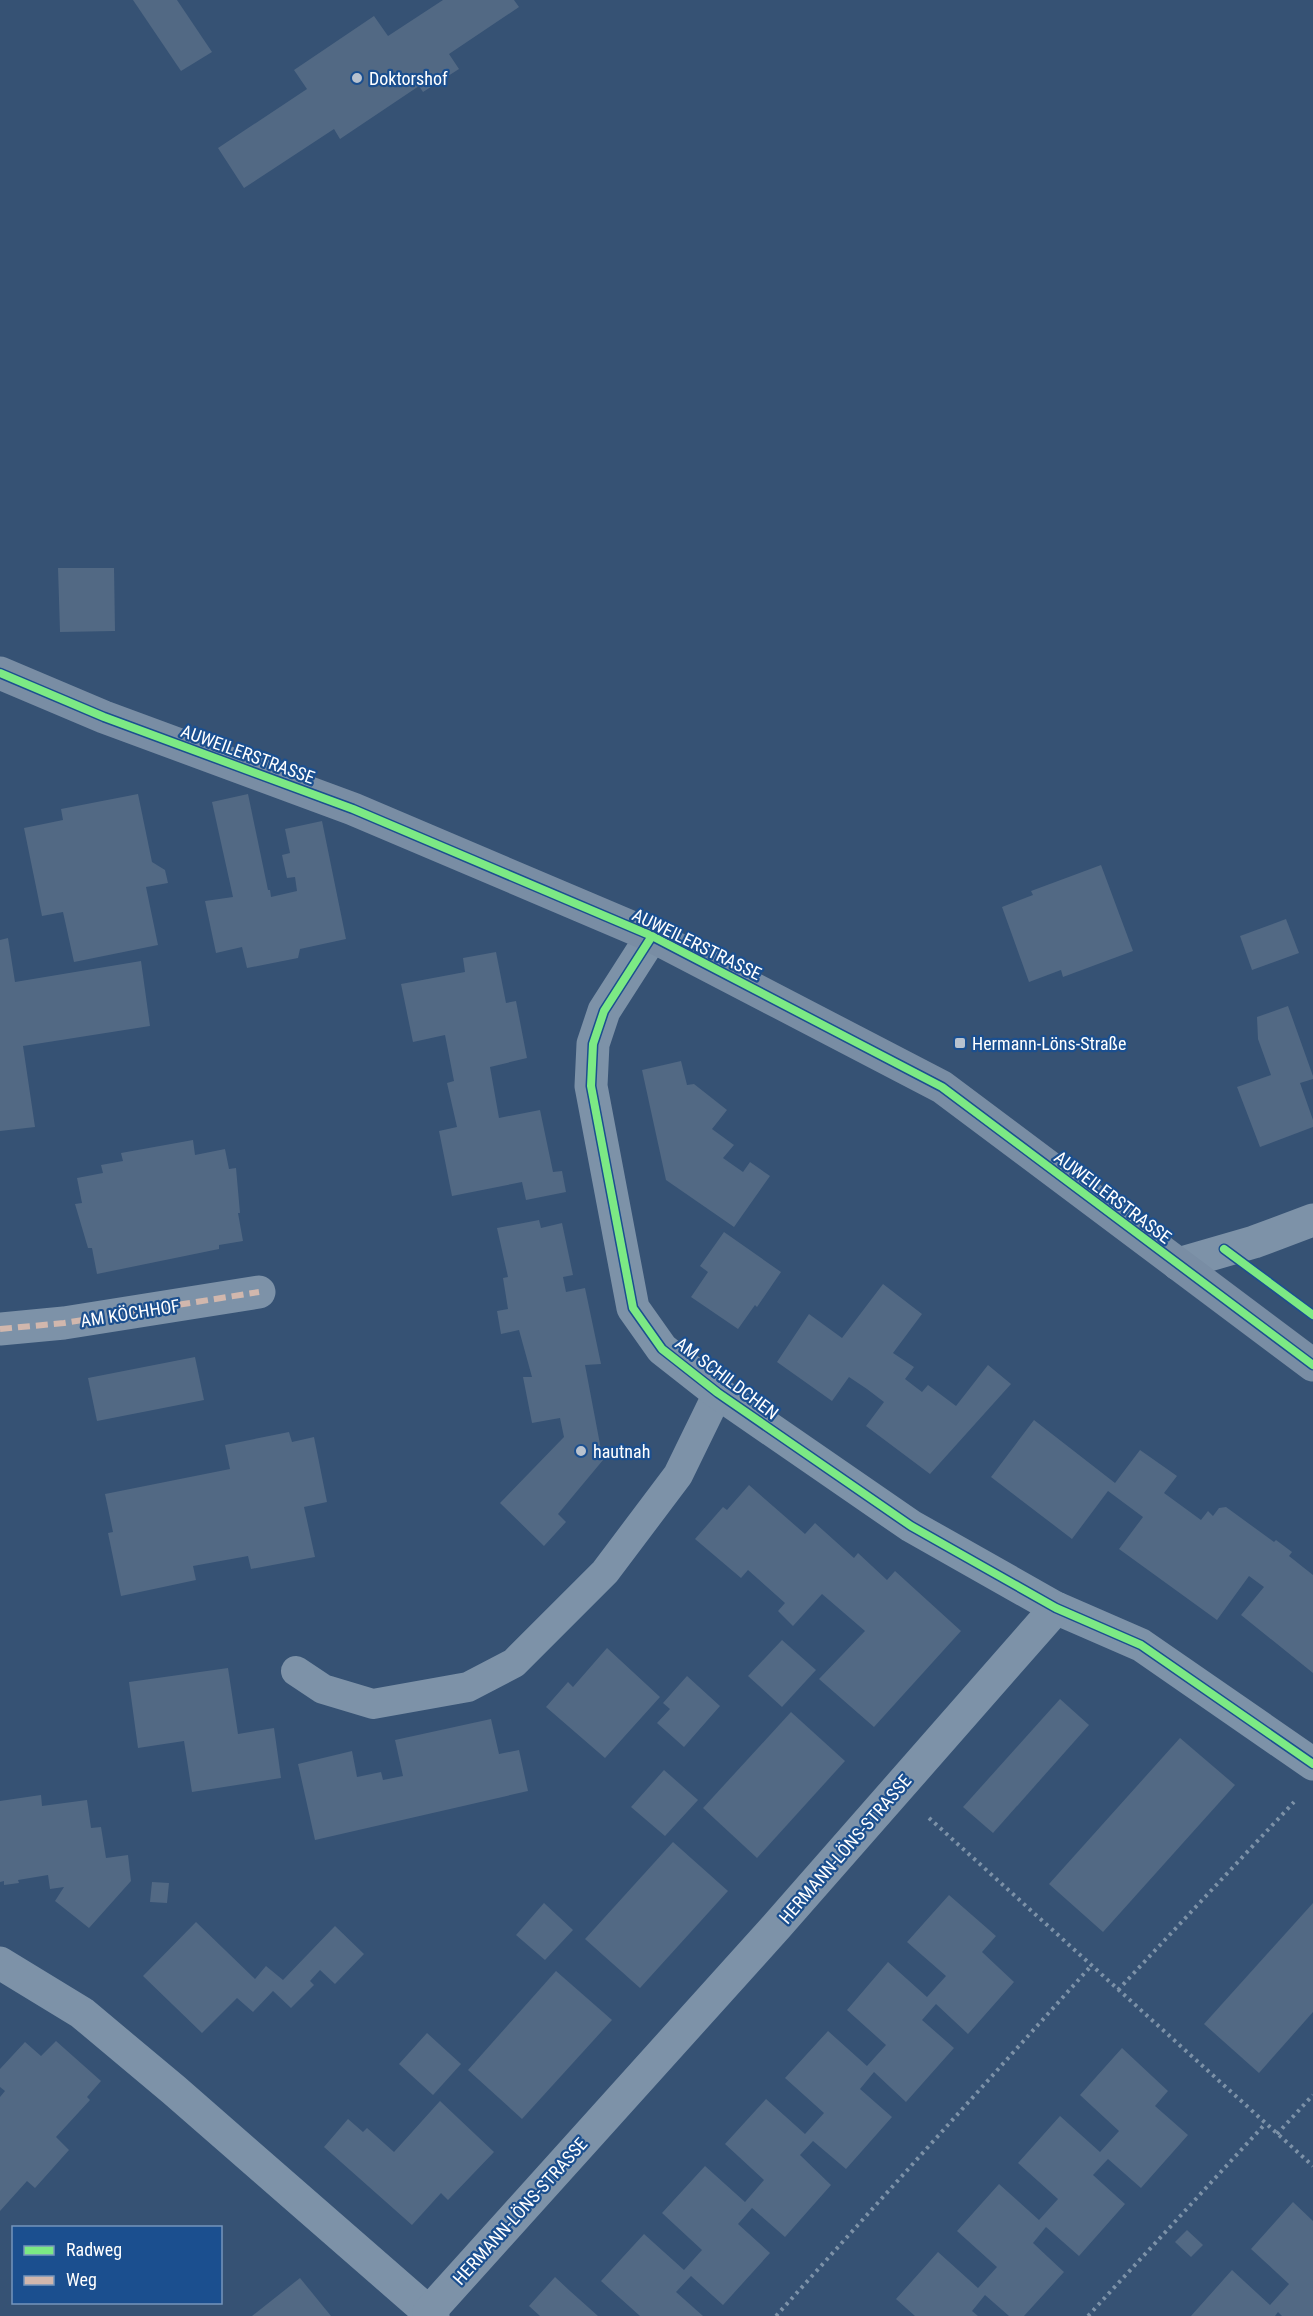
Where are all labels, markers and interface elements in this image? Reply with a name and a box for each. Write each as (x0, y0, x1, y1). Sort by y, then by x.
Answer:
place label: Doktorshof (369, 68, 448, 89)
marker: Doktorshof (350, 71, 364, 85)
street label: AUWEILERSTRASSE (178, 720, 318, 788)
street label: AUWEILERSTRASSE (629, 904, 765, 984)
place label: Hermann-Löns-Straße (972, 1033, 1126, 1054)
marker: Hermann-Löns-Straße (953, 1036, 967, 1050)
street label: AUWEILERSTRASSE (1050, 1146, 1176, 1248)
street label: AM KÖCHHOF (79, 1295, 182, 1331)
street label: AM SCHILDCHEN (671, 1332, 783, 1424)
place label: hautnah (593, 1441, 650, 1462)
marker: hautnah (574, 1444, 588, 1458)
street label: HERMANN-LÖNS-STRASSE (775, 1770, 915, 1928)
street label: HERMANN-LÖNS-STRASSE (448, 2133, 592, 2289)
legend (12, 2226, 222, 2304)
text: Radweg (66, 2239, 122, 2260)
text: Weg (66, 2269, 97, 2290)

